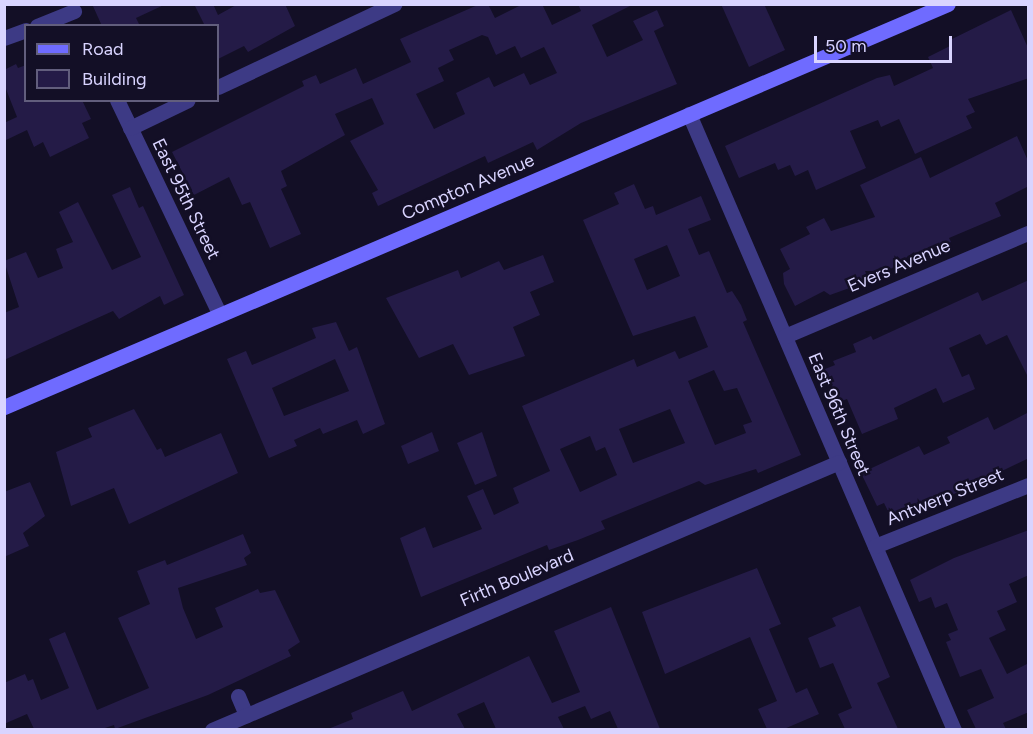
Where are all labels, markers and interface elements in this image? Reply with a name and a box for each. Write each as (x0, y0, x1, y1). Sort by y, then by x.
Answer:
legend (24, 24, 219, 102)
scale bar (817, 24, 955, 62)
text: 50 m (825, 35, 867, 57)
text: Road (82, 38, 123, 60)
text: Building (82, 68, 147, 90)
street label: East 95th Street (147, 135, 225, 263)
street label: Compton Avenue (398, 149, 538, 225)
street label: Evers Avenue (844, 235, 954, 297)
street label: East 96th Street (803, 349, 875, 479)
street label: Antwerp Street (883, 464, 1007, 530)
street label: Firth Boulevard (457, 544, 577, 612)

